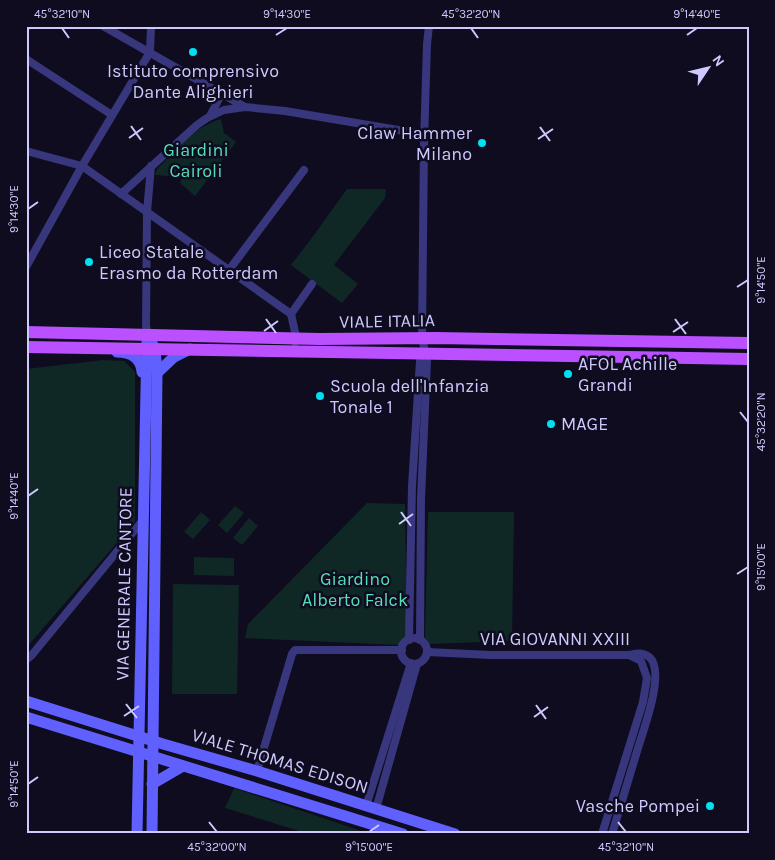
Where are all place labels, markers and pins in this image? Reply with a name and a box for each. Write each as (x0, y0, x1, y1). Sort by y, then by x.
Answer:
marker: Istituto comprensivo Dante Alighieri (187, 46, 199, 58)
place label: Istituto comprensivo Dante Alighieri (107, 60, 279, 103)
place label: Claw Hammer Milano (357, 122, 472, 165)
marker: Claw Hammer Milano (476, 137, 488, 149)
place label: Liceo Statale Erasmo da Rotterdam (99, 241, 278, 284)
marker: Liceo Statale Erasmo da Rotterdam (83, 256, 95, 268)
place label: AFOL Achille Grandi (578, 353, 677, 396)
marker: AFOL Achille Grandi (562, 368, 574, 380)
place label: Scuola dell'Infanzia Tonale 1 (330, 375, 489, 418)
marker: Scuola dell'Infanzia Tonale 1 (314, 390, 326, 402)
place label: MAGE (561, 413, 608, 435)
marker: MAGE (545, 418, 557, 430)
place label: Vasche Pompei (576, 795, 700, 817)
marker: Vasche Pompei (704, 800, 716, 812)

